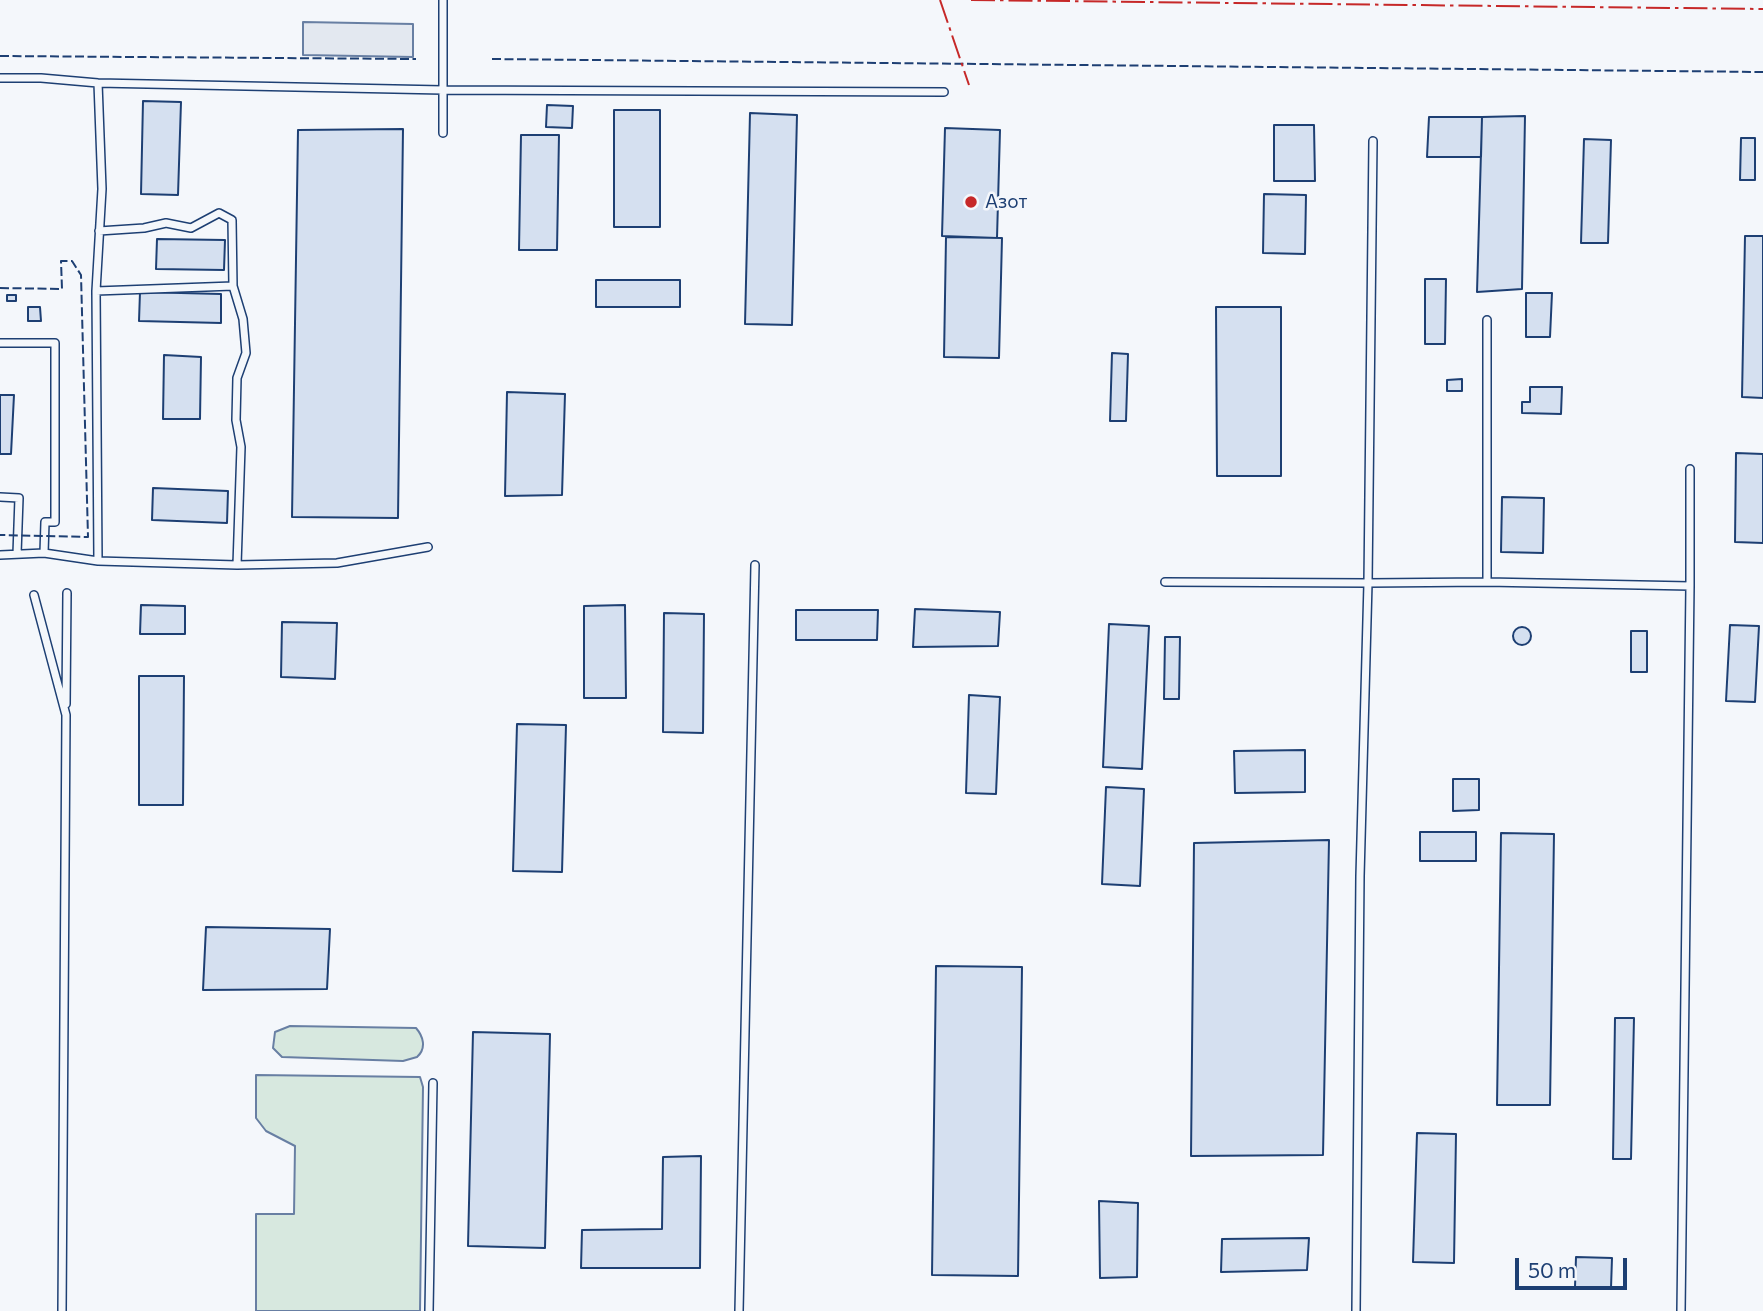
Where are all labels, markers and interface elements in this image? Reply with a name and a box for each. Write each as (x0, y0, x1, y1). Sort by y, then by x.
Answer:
place label: Азот (985, 191, 1027, 213)
marker: Азот (963, 194, 979, 210)
scale bar (1518, 1244, 1630, 1288)
text: 50 m (1528, 1257, 1576, 1282)

